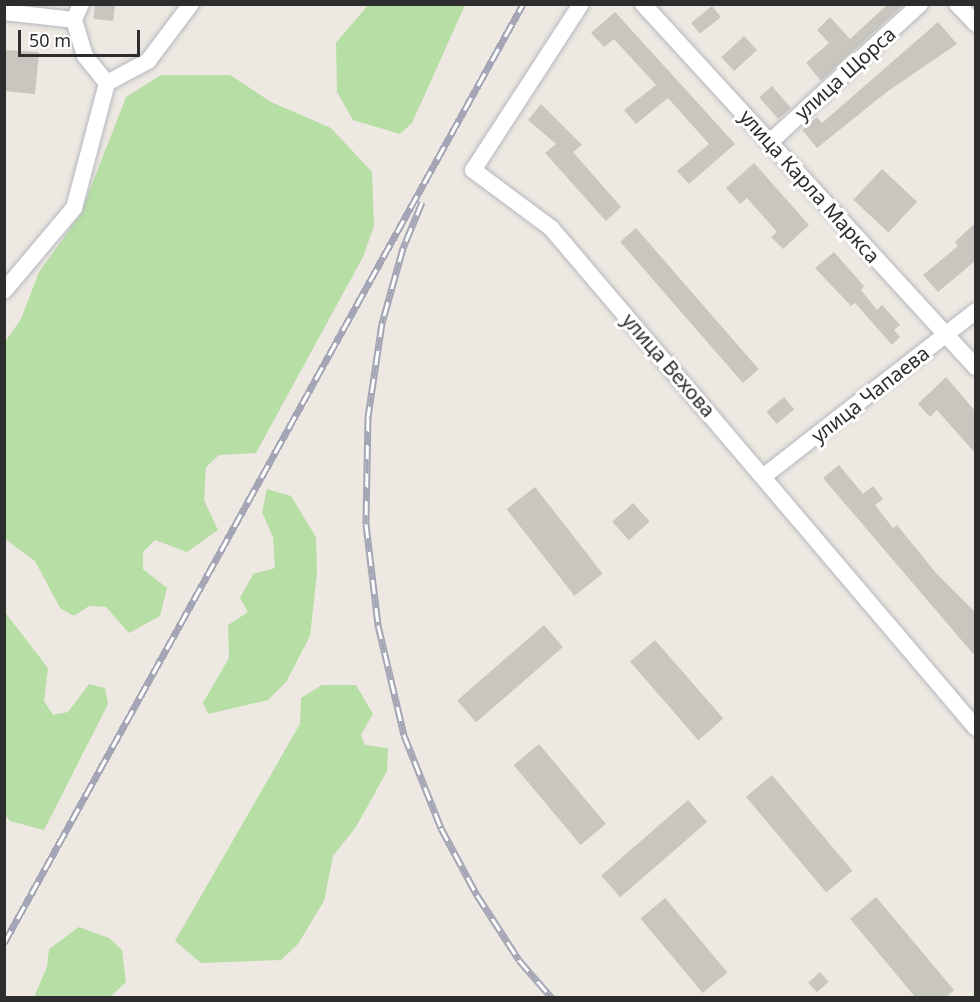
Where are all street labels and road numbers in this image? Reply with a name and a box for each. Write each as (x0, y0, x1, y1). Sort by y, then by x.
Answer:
street label: улица Щорса (790, 21, 900, 125)
street label: улица Карла Маркса (735, 104, 885, 268)
street label: улица Вехова (617, 308, 721, 422)
street label: улица Чапаева (806, 340, 934, 448)

